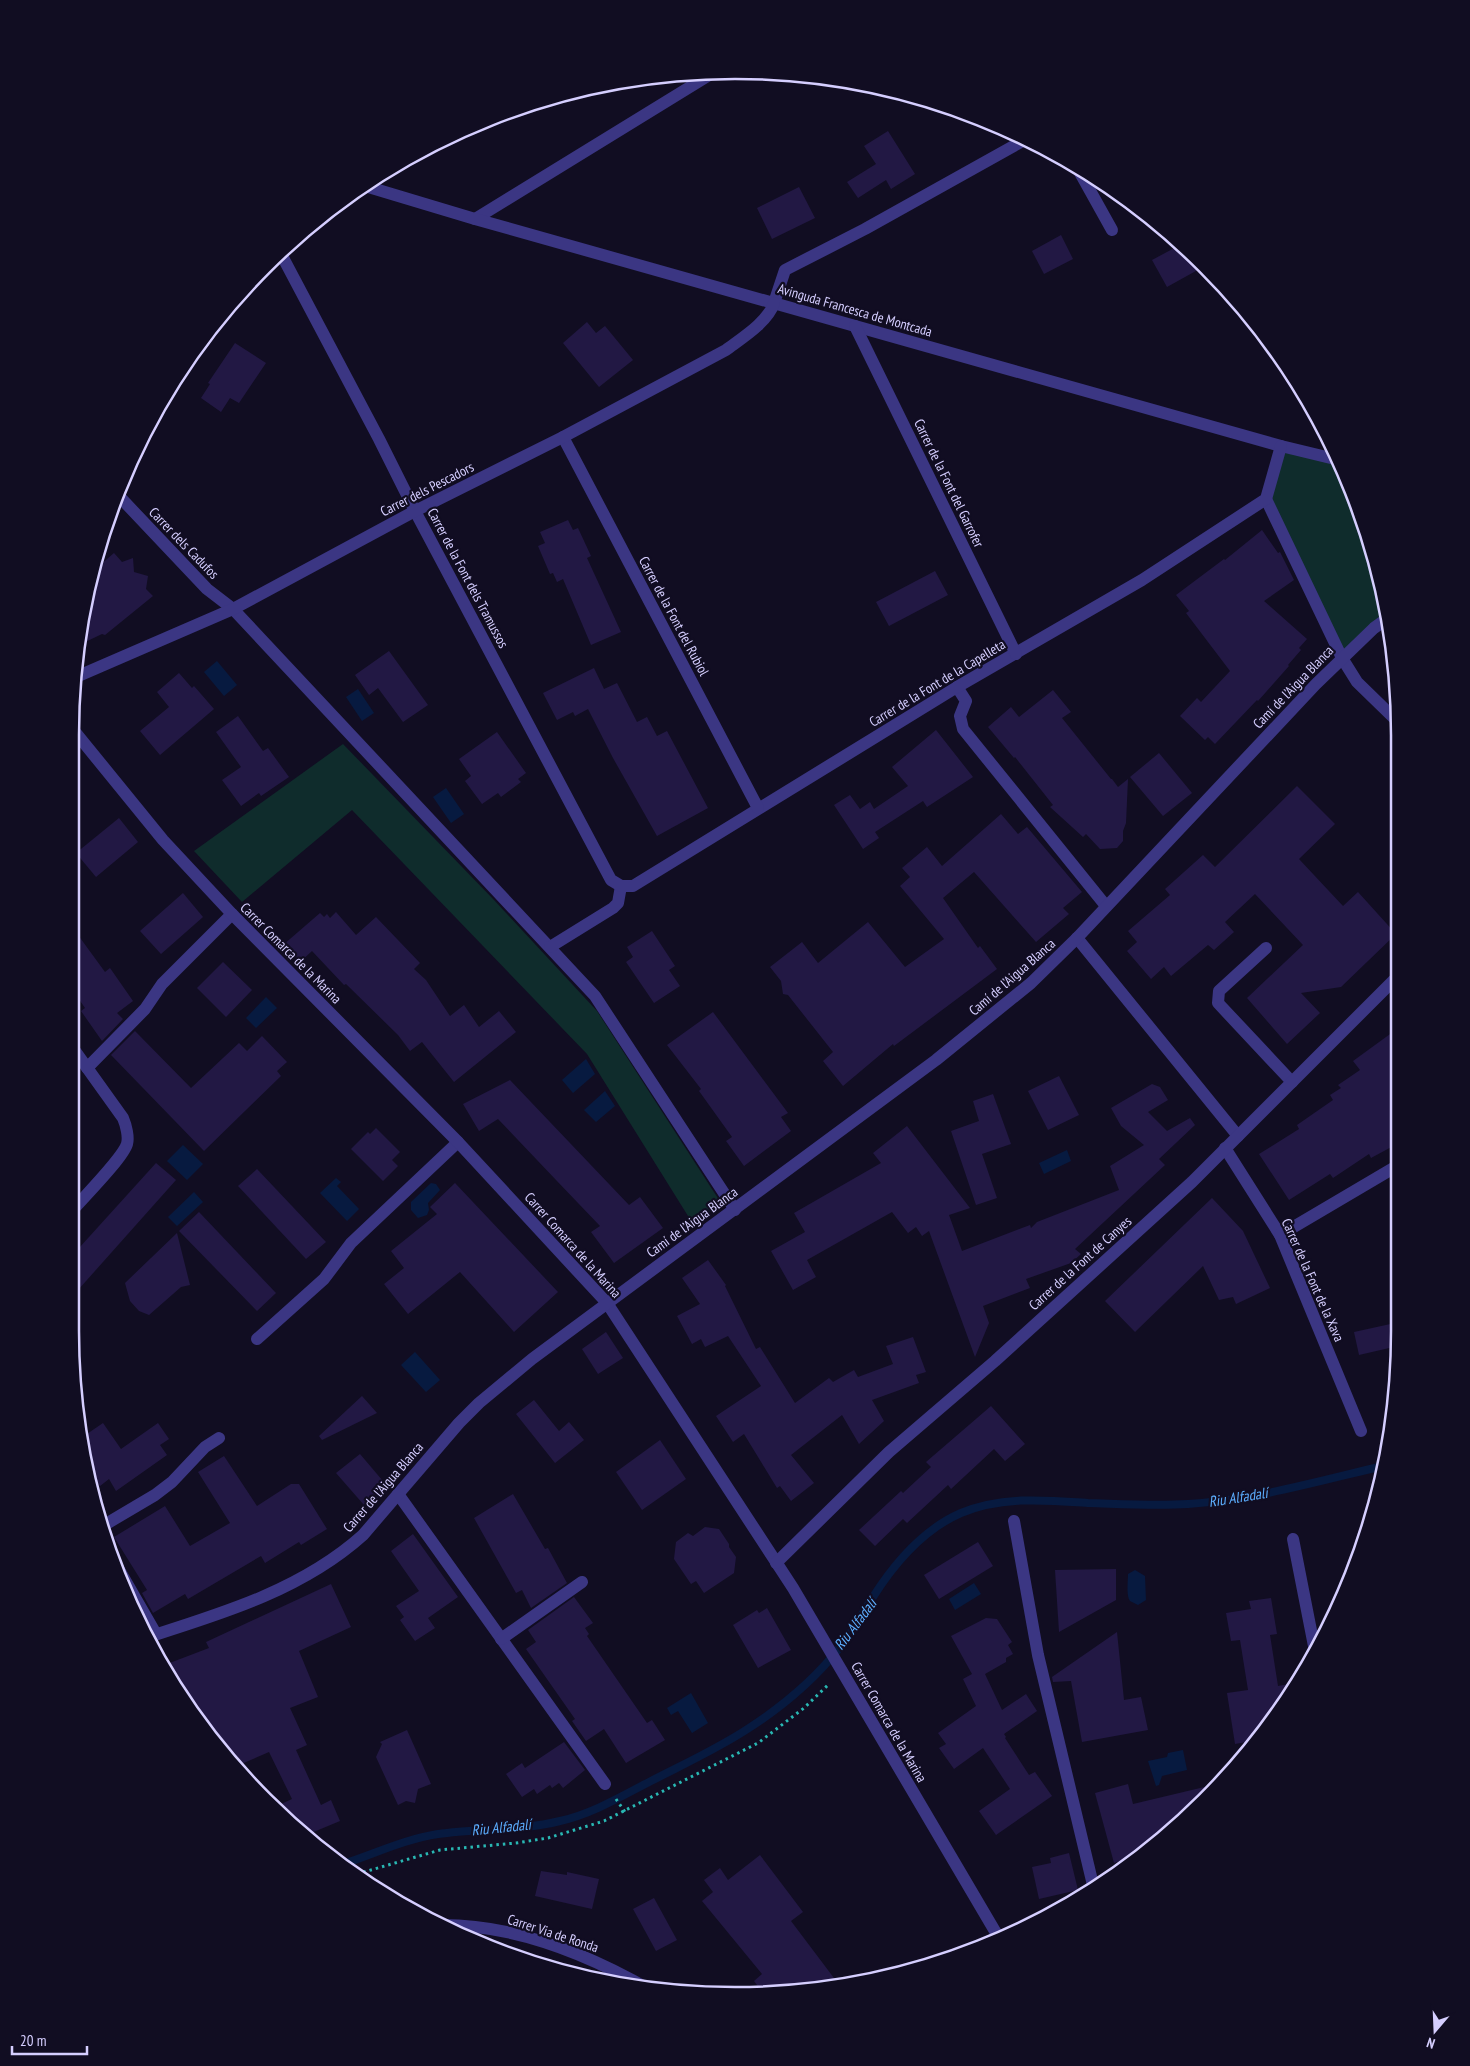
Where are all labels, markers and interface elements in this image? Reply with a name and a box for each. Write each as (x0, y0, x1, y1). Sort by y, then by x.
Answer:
street label: Avinguda Francesca de Montcada (776, 279, 934, 341)
street label: Carrer de la Font del Garrofer (910, 416, 988, 550)
street label: Carrer dels Pescadors (377, 458, 477, 520)
street label: Carrer dels Cadufos (145, 503, 223, 583)
street label: Carrer de la Font dels Tramussos (423, 505, 513, 651)
street label: Carrer de la Font del Rubiol (635, 553, 713, 680)
street label: Carrer de la Font de la Capelleta (866, 635, 1008, 731)
street label: Camí de l’Aigua Blanca (1249, 642, 1337, 732)
street label: Carrer Comarca de la Marina (237, 899, 345, 1007)
street label: Camí de l’Aigua Blanca (965, 935, 1059, 1019)
street label: Camí de l’Aigua Blanca (643, 1183, 741, 1261)
street label: Carrer Comarca de la Marina (521, 1188, 625, 1302)
street label: Carrer de la Font de Canyes (1025, 1212, 1135, 1314)
street label: Carrer de la Font de la Xava (1278, 1216, 1348, 1344)
street label: Carrer de l’Aigua Blanca (339, 1438, 427, 1536)
water label: Riu Alfadalí (1207, 1483, 1272, 1511)
water label: Riu Alfadalí (830, 1592, 882, 1653)
street label: Carrer Comarca de la Marina (847, 1659, 931, 1785)
water label: Riu Alfadalí (470, 1814, 534, 1840)
street label: Carrer Via de Ronda (505, 1910, 601, 1956)
north arrow (1410, 2006, 1460, 2056)
scale bar (12, 2024, 88, 2056)
text: 20 m (20, 2031, 46, 2050)
text: N (1424, 2034, 1437, 2053)

